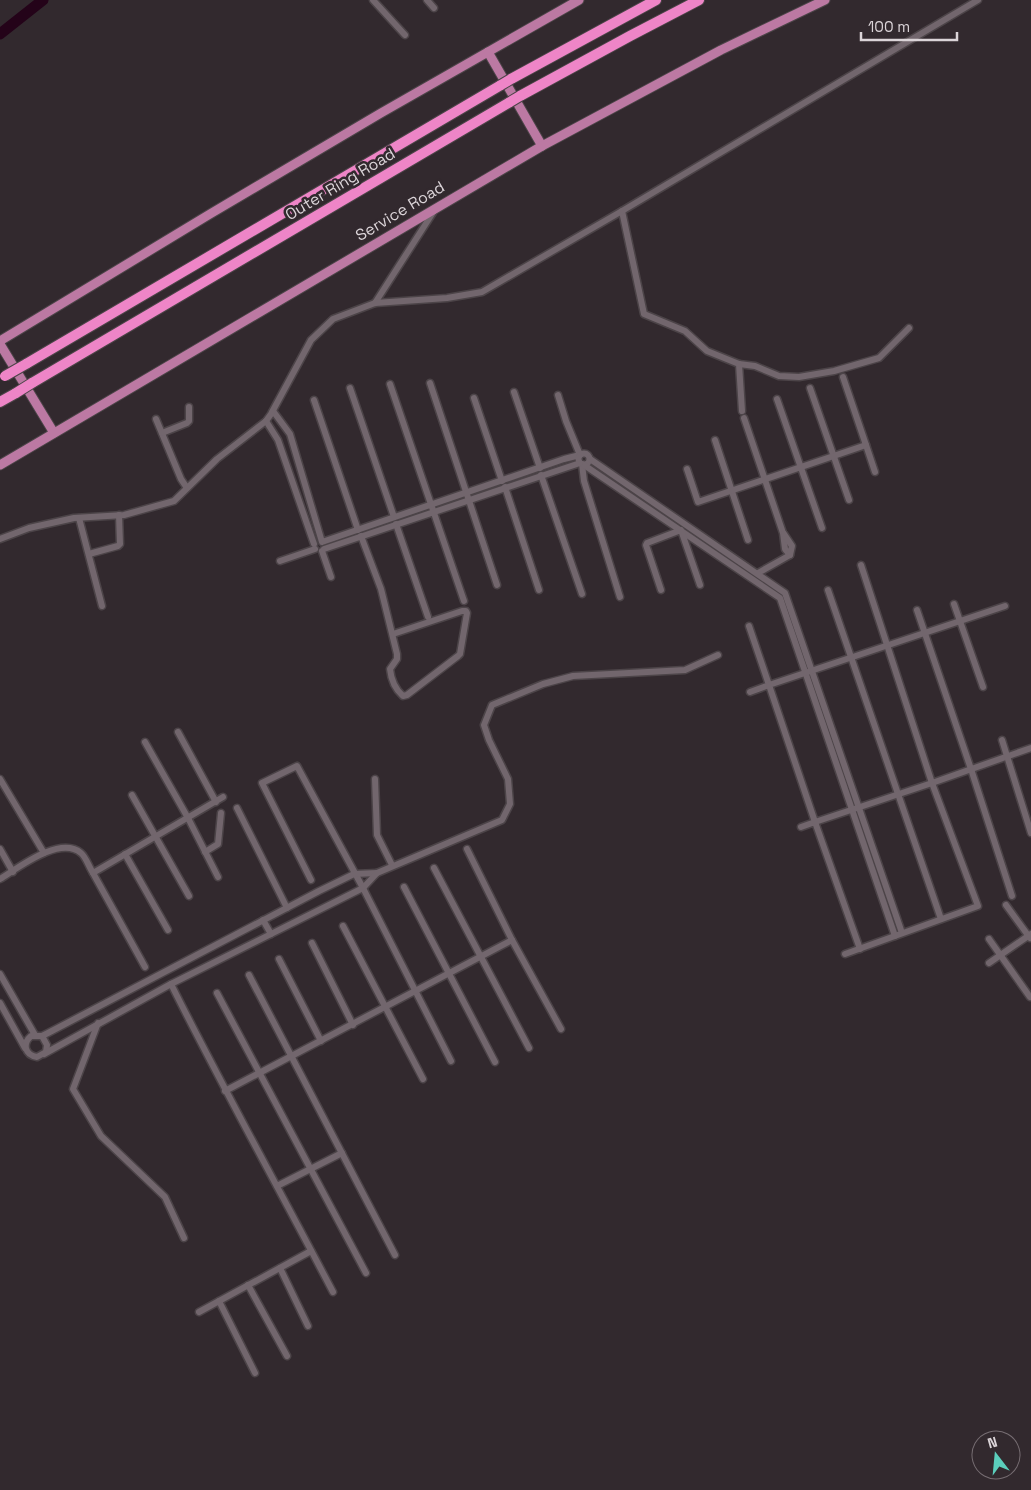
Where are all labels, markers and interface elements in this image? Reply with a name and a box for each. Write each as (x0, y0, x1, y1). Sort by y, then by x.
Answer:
scale bar (861, 10, 957, 42)
text: 100 m (868, 17, 910, 36)
street label: Outer Ring Road (281, 143, 399, 225)
street label: Service Road (352, 176, 448, 246)
north arrow (971, 1430, 1021, 1480)
text: N (985, 1433, 999, 1452)

